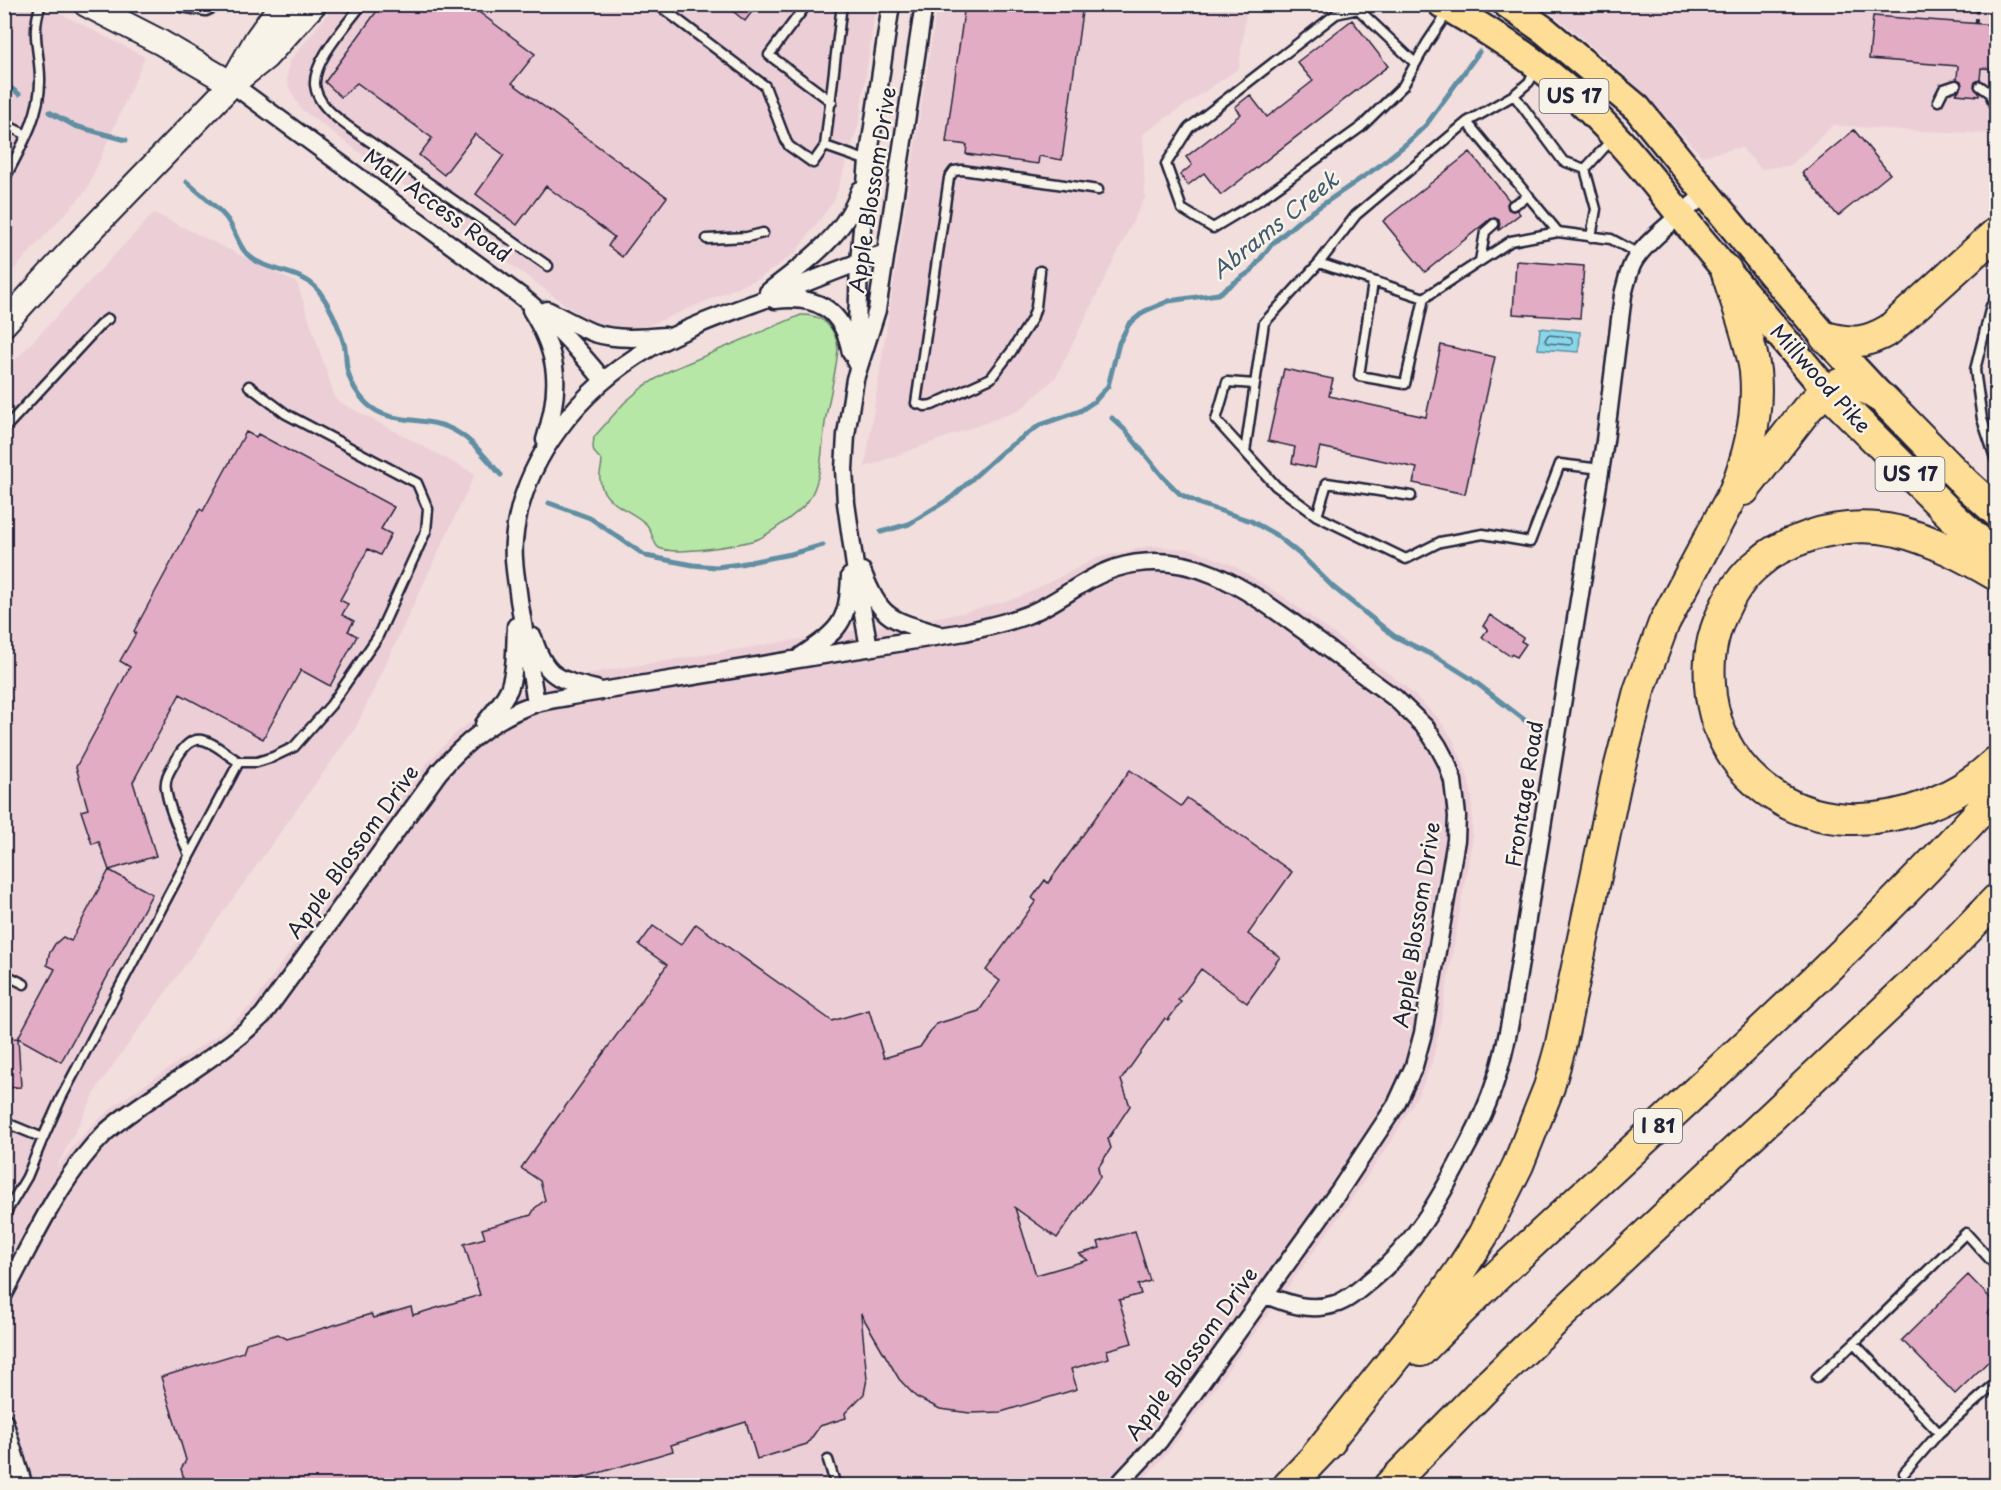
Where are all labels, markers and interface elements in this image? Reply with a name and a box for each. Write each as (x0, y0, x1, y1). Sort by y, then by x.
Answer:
road number: US 17 (1540, 79, 1608, 113)
street label: Apple Blossom Drive (839, 84, 903, 295)
street label: Mall Access Road (358, 140, 519, 269)
water label: Abrams Creek (1203, 161, 1346, 286)
street label: Millwood Pike (1763, 316, 1879, 440)
road number: US 17 (1876, 457, 1944, 491)
street label: Frontage Road (1496, 718, 1550, 869)
street label: Apple Blossom Drive (277, 757, 425, 944)
street label: Apple Blossom Drive (1383, 819, 1447, 1030)
road number: I 81 (1634, 1109, 1682, 1143)
street label: Apple Blossom Drive (1116, 1259, 1264, 1446)

